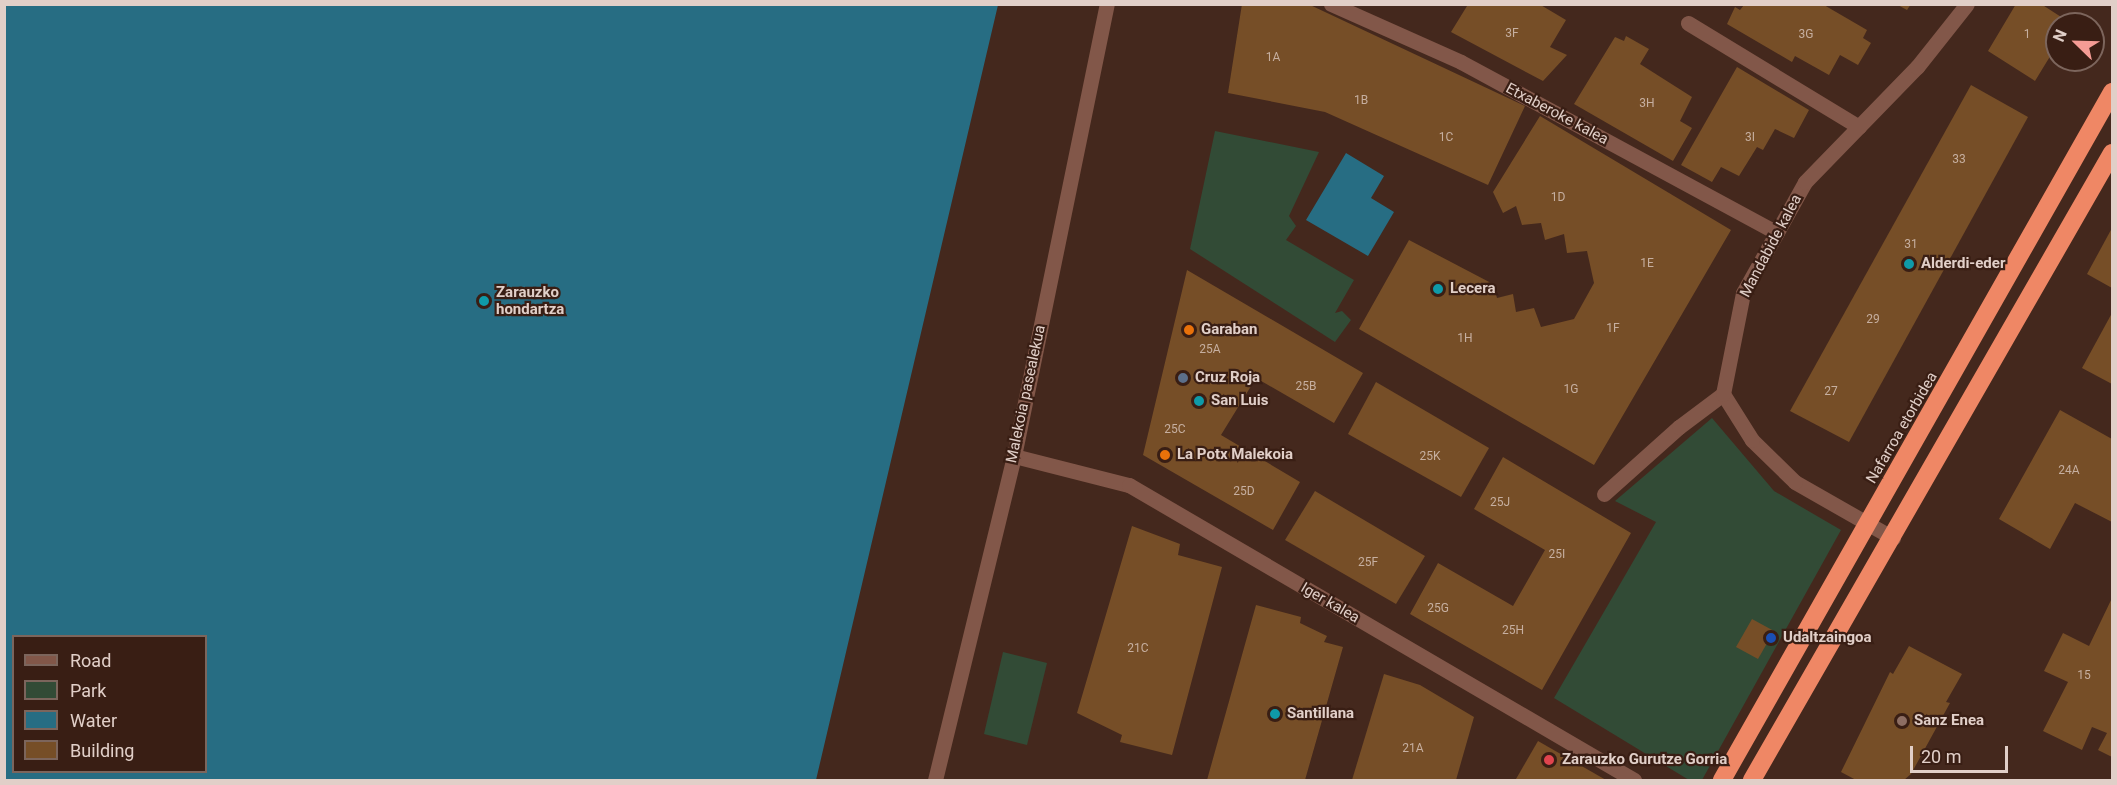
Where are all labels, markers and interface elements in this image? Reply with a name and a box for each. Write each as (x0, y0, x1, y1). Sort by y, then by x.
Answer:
north arrow (2045, 12, 2105, 72)
house number: 3F (1505, 27, 1519, 41)
text: N (2049, 27, 2071, 44)
house number: 3G (1799, 28, 1813, 42)
house number: 1 (2024, 28, 2030, 42)
house number: 1A (1266, 51, 1280, 65)
street label: Etxaberoke kalea (1503, 79, 1611, 149)
house number: 1B (1354, 94, 1368, 108)
house number: 3H (1639, 97, 1655, 111)
house number: 1C (1439, 131, 1453, 145)
house number: 3I (1745, 131, 1755, 145)
house number: 33 (1952, 153, 1966, 167)
house number: 1D (1551, 191, 1565, 205)
street label: Mandabide kalea (1736, 191, 1806, 301)
house number: 31 (1904, 238, 1918, 252)
place label: Alderdi-eder (1921, 255, 2005, 273)
house number: 1E (1640, 257, 1654, 271)
marker: Alderdi-eder (1902, 257, 1916, 271)
place label: Lecera (1450, 280, 1495, 298)
marker: Lecera (1431, 282, 1445, 296)
place label: Zarauzko hondartza (496, 283, 564, 318)
marker: Zarauzko hondartza (477, 294, 491, 308)
house number: 29 (1866, 313, 1880, 327)
place label: Garaban (1201, 321, 1257, 339)
house number: 1F (1606, 322, 1620, 336)
street label: Malekoia pasealekua (1003, 323, 1049, 465)
marker: Garaban (1182, 323, 1196, 337)
house number: 1H (1457, 332, 1473, 346)
house number: 25A (1199, 343, 1221, 357)
place label: Cruz Roja (1195, 369, 1260, 387)
street label: Nafarroa etorbidea (1863, 369, 1941, 487)
marker: Cruz Roja (1176, 371, 1190, 385)
house number: 25B (1296, 380, 1316, 394)
house number: 1G (1564, 383, 1578, 397)
house number: 27 (1824, 385, 1838, 399)
place label: San Luis (1211, 392, 1268, 410)
marker: San Luis (1192, 394, 1206, 408)
house number: 25C (1164, 423, 1186, 437)
place label: La Potx Malekoia (1177, 446, 1293, 464)
marker: La Potx Malekoia (1158, 448, 1172, 462)
house number: 25K (1419, 450, 1441, 464)
house number: 24A (2058, 464, 2080, 478)
house number: 25D (1233, 485, 1255, 499)
house number: 25J (1490, 496, 1510, 510)
house number: 25I (1549, 548, 1565, 562)
house number: 25F (1358, 556, 1378, 570)
street label: Iger kalea (1297, 579, 1363, 627)
house number: 25G (1427, 602, 1449, 616)
house number: 25H (1502, 624, 1524, 638)
place label: Udaltzaingoa (1783, 629, 1872, 647)
marker: Udaltzaingoa (1764, 631, 1778, 645)
legend (12, 635, 207, 773)
house number: 21C (1127, 642, 1149, 656)
text: Road (70, 650, 111, 671)
house number: 15 (2077, 669, 2091, 683)
text: Park (70, 680, 106, 701)
place label: Santillana (1287, 705, 1354, 723)
marker: Santillana (1268, 707, 1282, 721)
text: Water (70, 710, 117, 731)
place label: Sanz Enea (1914, 712, 1984, 730)
marker: Sanz Enea (1895, 714, 1909, 728)
scale bar (1913, 734, 2010, 772)
text: Building (70, 740, 134, 761)
house number: 21A (1402, 742, 1424, 756)
text: 20 m (1921, 746, 1961, 767)
marker: Zarauzko Gurutze Gorria (1540, 751, 1558, 769)
place label: Zarauzko Gurutze Gorria (1562, 751, 1727, 769)

